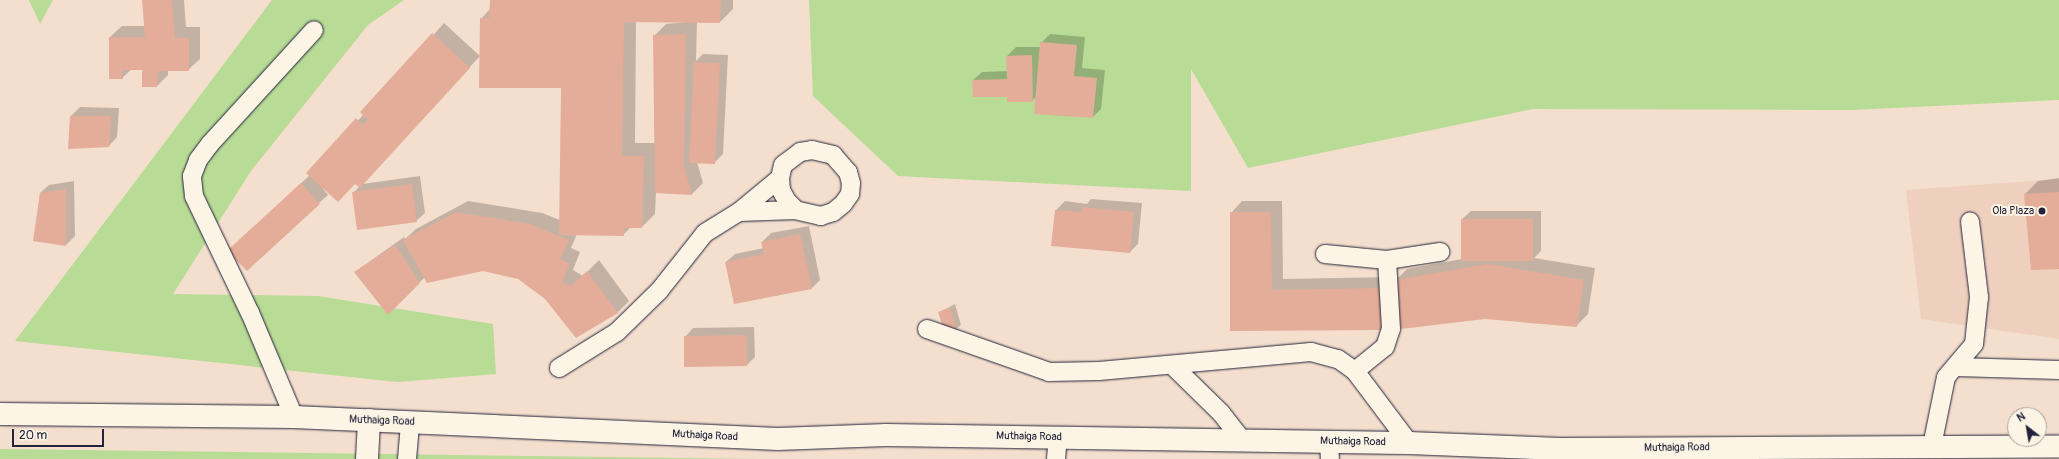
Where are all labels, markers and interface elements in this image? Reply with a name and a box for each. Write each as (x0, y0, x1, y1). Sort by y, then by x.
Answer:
place label: Ola Plaza (1992, 204, 2034, 218)
marker: Ola Plaza (2037, 206, 2047, 216)
north arrow (2007, 407, 2047, 447)
text: N (2015, 410, 2028, 425)
street label: Muthaiga Road (349, 413, 415, 429)
scale bar (14, 421, 106, 447)
text: 20 m (19, 428, 47, 443)
street label: Muthaiga Road (672, 428, 738, 444)
street label: Muthaiga Road (996, 430, 1062, 444)
street label: Muthaiga Road (1320, 435, 1386, 449)
street label: Muthaiga Road (1644, 441, 1710, 455)

